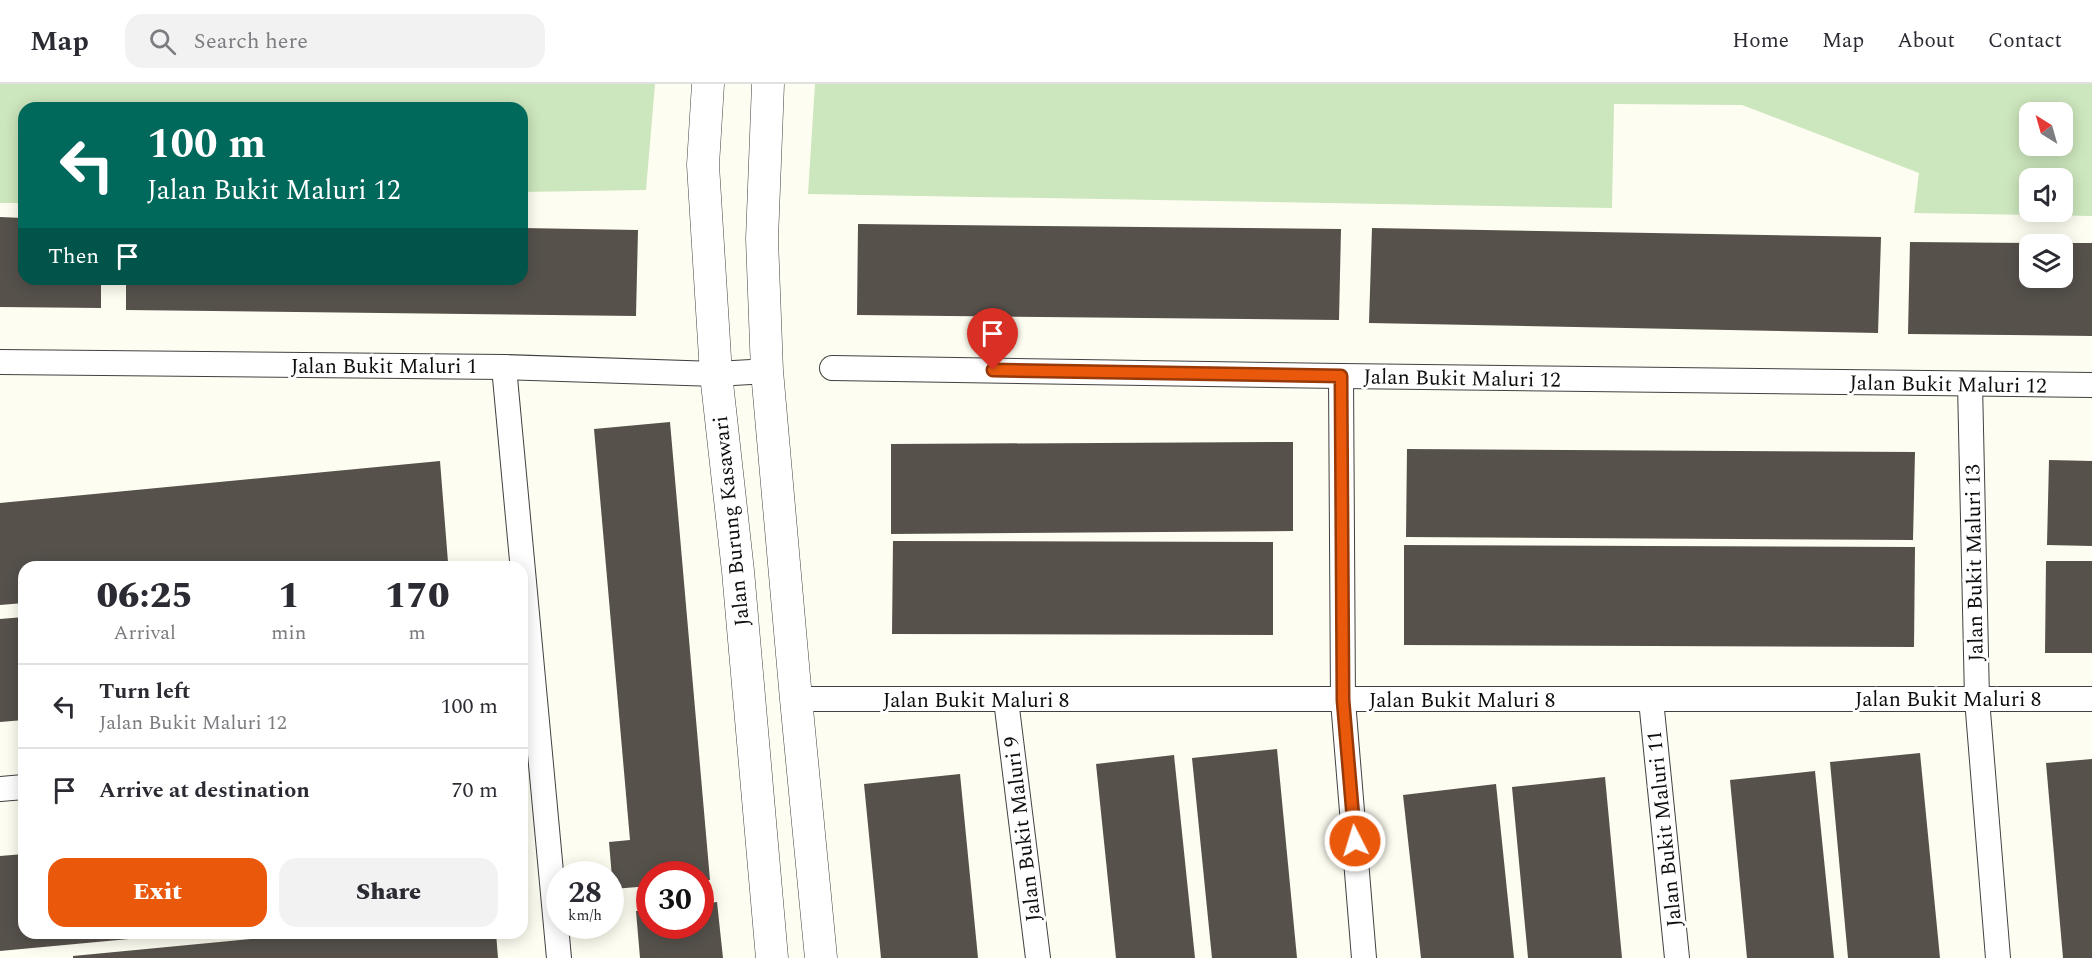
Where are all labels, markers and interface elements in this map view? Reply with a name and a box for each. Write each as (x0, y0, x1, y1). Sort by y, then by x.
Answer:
search box (125, 14, 545, 68)
text: Map (30, 20, 89, 63)
icon: search (146, 25, 179, 58)
text: Search here (194, 25, 308, 58)
text: Home (1732, 25, 1789, 57)
text: Map (1822, 25, 1864, 57)
text: About (1897, 25, 1955, 57)
text: Contact (1988, 25, 2062, 57)
north arrow (2019, 102, 2073, 156)
map controls (2019, 102, 2073, 288)
text: 100 m (147, 113, 266, 176)
icon: left (48, 126, 126, 204)
button: sound (2019, 168, 2073, 222)
text: Jalan Bukit Maluri 12 (147, 170, 401, 212)
button: layers (2019, 234, 2073, 288)
text: Then (48, 240, 99, 273)
icon: arrive (111, 240, 144, 273)
pin (967, 308, 1018, 370)
icon: arrive (976, 317, 1009, 350)
street label: Jalan Bukit Maluri 1 (291, 351, 477, 383)
street label: Jalan Bukit Maluri 12 (1363, 361, 1561, 397)
street label: Jalan Bukit Maluri 12 (1849, 367, 2047, 403)
street label: Jalan Burung Kasawari (705, 414, 759, 628)
street label: Jalan Bukit Maluri 13 (1957, 464, 1993, 662)
text: 06:25 (96, 569, 193, 624)
text: 1 (278, 569, 300, 624)
text: 170 (385, 569, 450, 624)
text: Arrival (114, 618, 176, 648)
text: min (271, 618, 306, 648)
text: m (409, 618, 426, 648)
text: Turn left (99, 675, 191, 708)
street label: Jalan Bukit Maluri 8 (1855, 684, 2041, 716)
street label: Jalan Bukit Maluri 8 (883, 685, 1069, 717)
street label: Jalan Bukit Maluri 8 (1369, 685, 1555, 717)
icon: left (48, 690, 81, 723)
text: 100 m (441, 690, 498, 723)
text: Jalan Bukit Maluri 12 (99, 708, 287, 738)
street label: Jalan Bukit Maluri 11 (1639, 729, 1691, 929)
street label: Jalan Bukit Maluri 9 (996, 734, 1050, 923)
icon: arrive (48, 774, 81, 807)
text: Arrive at destination (99, 774, 310, 807)
text: 70 m (452, 774, 498, 807)
position arrow (1323, 809, 1387, 873)
button: Exit (48, 858, 267, 927)
button: Share (279, 858, 498, 927)
speed limit sign: 30 (636, 861, 714, 939)
text: 28 (568, 870, 602, 916)
text: km/h (568, 904, 602, 927)

